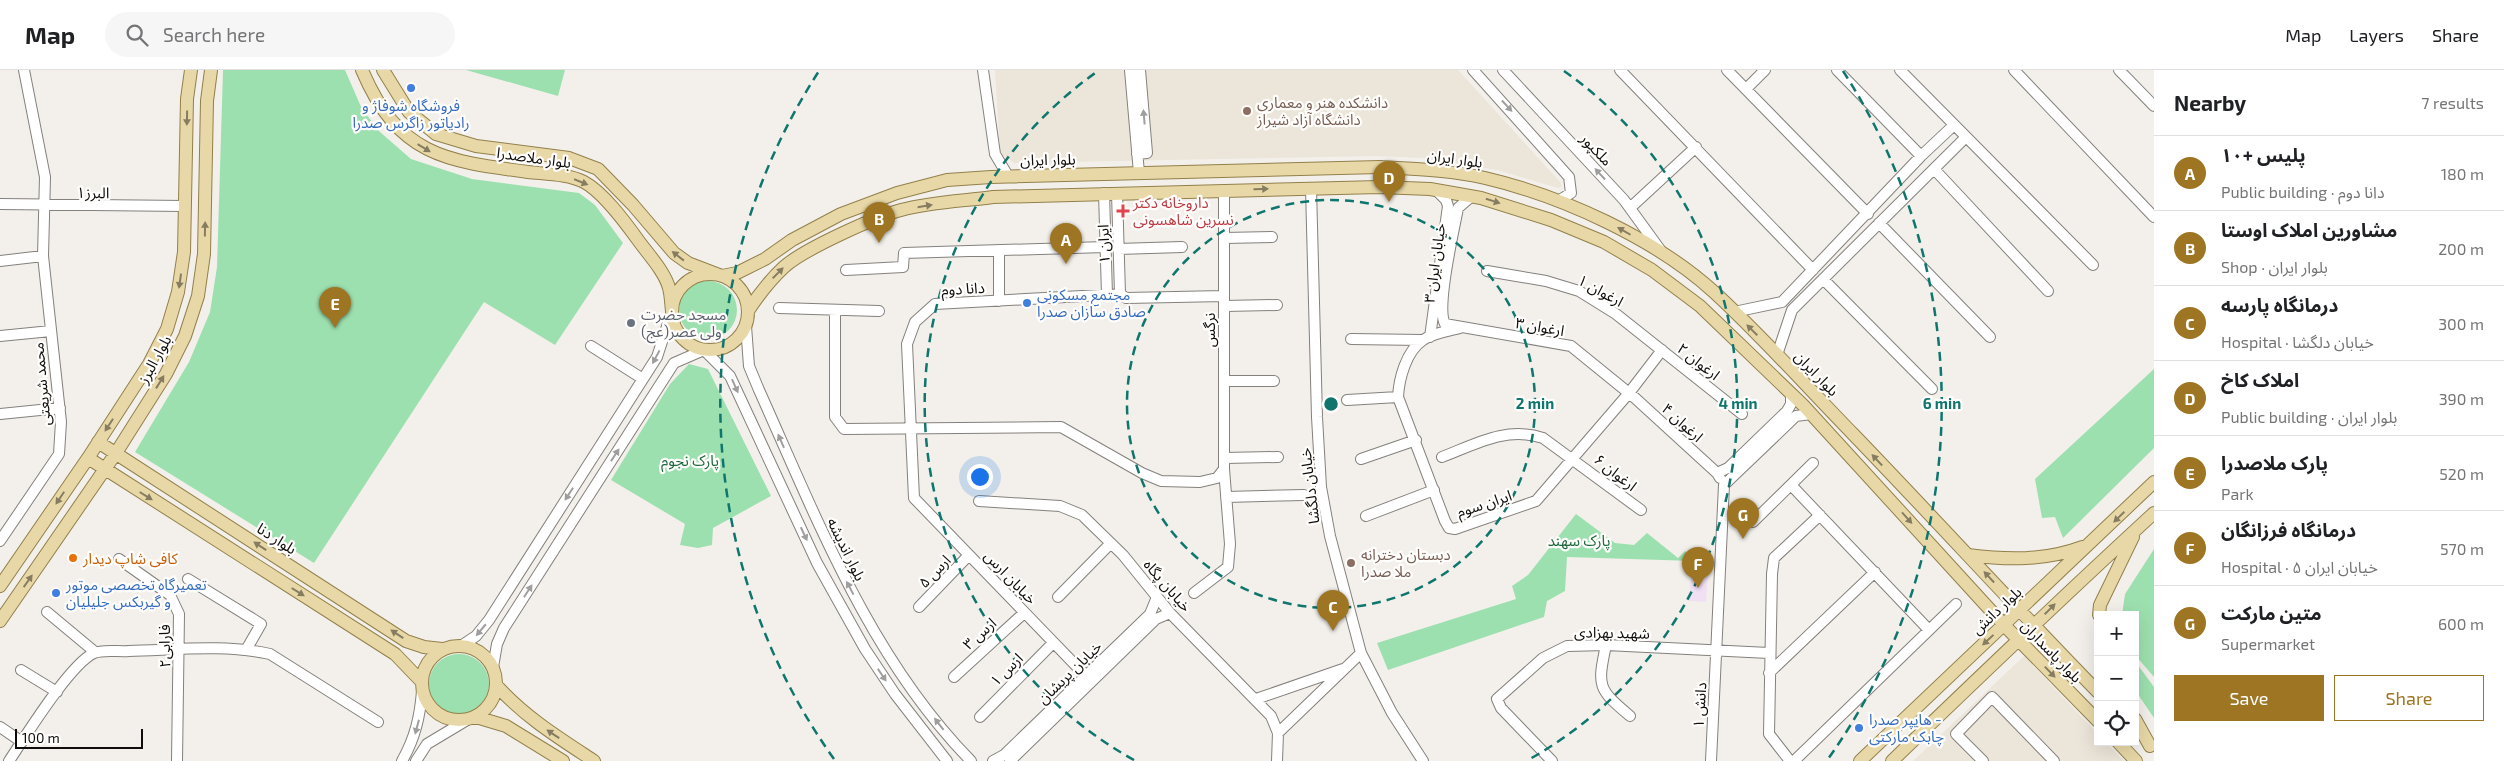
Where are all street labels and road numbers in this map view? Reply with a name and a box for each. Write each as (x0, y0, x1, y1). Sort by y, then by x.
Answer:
street label: ملکپور (1575, 128, 1617, 171)
street label: بلوار ملاصدرا (495, 143, 572, 172)
street label: بلوار ایران (1426, 145, 1484, 172)
street label: بلوار ایران (1020, 150, 1076, 169)
street label: البرز۱ (76, 183, 109, 202)
street label: خیابان ایران ۳ (1420, 222, 1450, 304)
street label: ایران ۱ (1093, 224, 1114, 264)
street label: ارغوان ۱ (1575, 270, 1627, 311)
street label: دانا دوم (941, 278, 985, 301)
street label: نرگس (1200, 313, 1219, 347)
street label: ارغوان ۳ (1514, 313, 1566, 340)
street label: بلوار البرز (133, 332, 175, 388)
street label: ارغوان ۲ (1673, 339, 1724, 384)
street label: محمد شریعتی (28, 341, 55, 426)
street label: بلوار ایران (1791, 347, 1843, 400)
street label: ارغوان ۴ (1658, 399, 1707, 446)
street label: خیابان دلگشا (1295, 447, 1324, 525)
street label: ارغوان ۶ (1590, 450, 1641, 495)
street label: ایران سوم (1454, 486, 1515, 523)
street label: بلوار اندیشه (823, 514, 870, 584)
street label: بلوار دنا (253, 519, 300, 558)
street label: خیابان ارس (980, 546, 1041, 608)
street label: ارس ۵ (914, 551, 955, 592)
street label: خیابان پگاه (1139, 555, 1196, 616)
street label: بلوار دانش (1967, 582, 2025, 638)
street label: ارس ۳ (959, 613, 1000, 653)
street label: بلوار پاسداران (2017, 616, 2086, 687)
street label: شهید بهزادی (1574, 622, 1650, 643)
street label: فارابی۲ (155, 624, 174, 668)
street label: خیابان پریشان (1033, 637, 1107, 709)
street label: ارس ۱ (986, 649, 1027, 690)
street label: دانش ۱ (1688, 682, 1711, 729)

